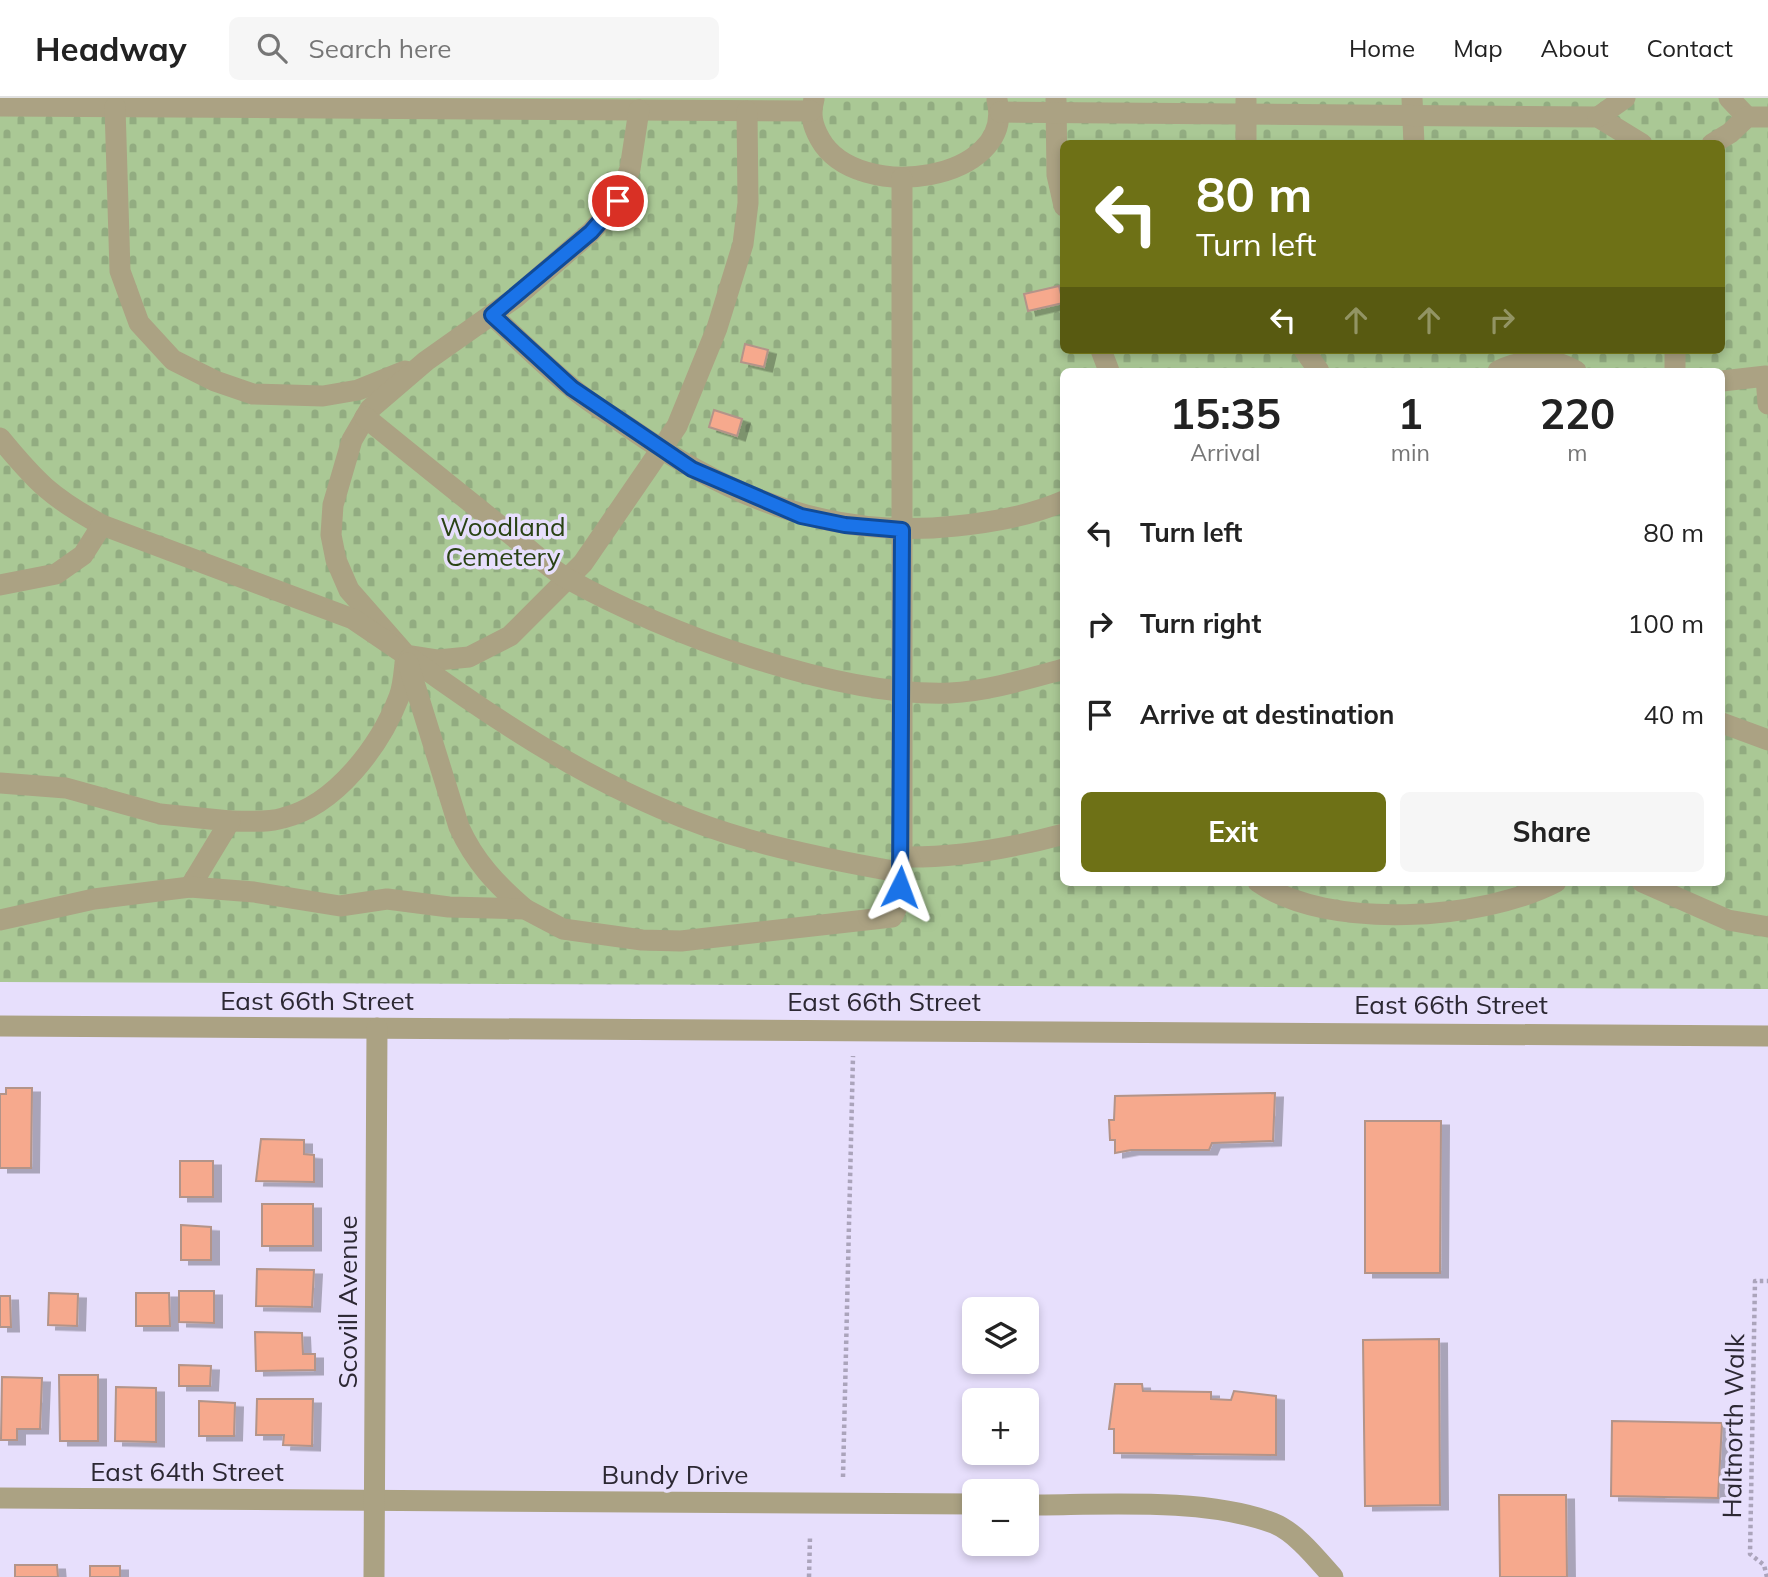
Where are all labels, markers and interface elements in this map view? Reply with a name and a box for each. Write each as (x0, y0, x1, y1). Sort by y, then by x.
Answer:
search box (229, 17, 719, 80)
text: Headway (35, 28, 187, 69)
icon: search (253, 29, 291, 67)
text: Search here (309, 32, 451, 65)
text: Home (1349, 33, 1415, 63)
text: Map (1453, 33, 1503, 63)
text: About (1541, 33, 1609, 63)
text: Contact (1647, 33, 1733, 63)
text: 80 m (1196, 163, 1312, 224)
icon: left (1081, 168, 1172, 259)
pin (588, 171, 648, 231)
icon: arrive (599, 182, 637, 220)
text: Turn left (1196, 224, 1316, 264)
icon: left (1264, 301, 1302, 339)
icon: ahead (1337, 301, 1375, 339)
icon: ahead (1410, 301, 1448, 339)
icon: right (1483, 301, 1521, 339)
text: 15:35 (1170, 387, 1281, 440)
text: 1 (1398, 387, 1423, 440)
text: 220 (1540, 387, 1615, 440)
text: Arrival (1190, 438, 1261, 467)
text: min (1391, 438, 1430, 467)
text: m (1567, 438, 1588, 467)
park label: Woodland Cemetery (440, 510, 566, 573)
icon: left (1081, 514, 1119, 552)
text: Turn left (1140, 516, 1242, 549)
text: 80 m (1643, 516, 1704, 549)
icon: right (1081, 605, 1119, 643)
text: Turn right (1140, 607, 1261, 640)
text: 100 m (1628, 607, 1704, 640)
icon: arrive (1081, 696, 1119, 734)
text: Arrive at destination (1140, 698, 1395, 731)
text: 40 m (1643, 698, 1704, 731)
button: Exit (1081, 792, 1386, 872)
button: Share (1400, 792, 1704, 872)
position arrow (863, 850, 937, 924)
street label: East 66th Street (220, 984, 414, 1017)
street label: East 66th Street (787, 985, 981, 1018)
street label: East 66th Street (1354, 988, 1548, 1021)
street label: Scovill Avenue (331, 1215, 364, 1389)
map controls (962, 1297, 1039, 1556)
button: layers (962, 1297, 1039, 1374)
street label: Haltnorth Walk (1715, 1333, 1751, 1519)
button: + (962, 1388, 1039, 1465)
street label: East 64th Street (90, 1455, 284, 1488)
street label: Bundy Drive (602, 1458, 748, 1491)
button: − (962, 1479, 1039, 1556)

